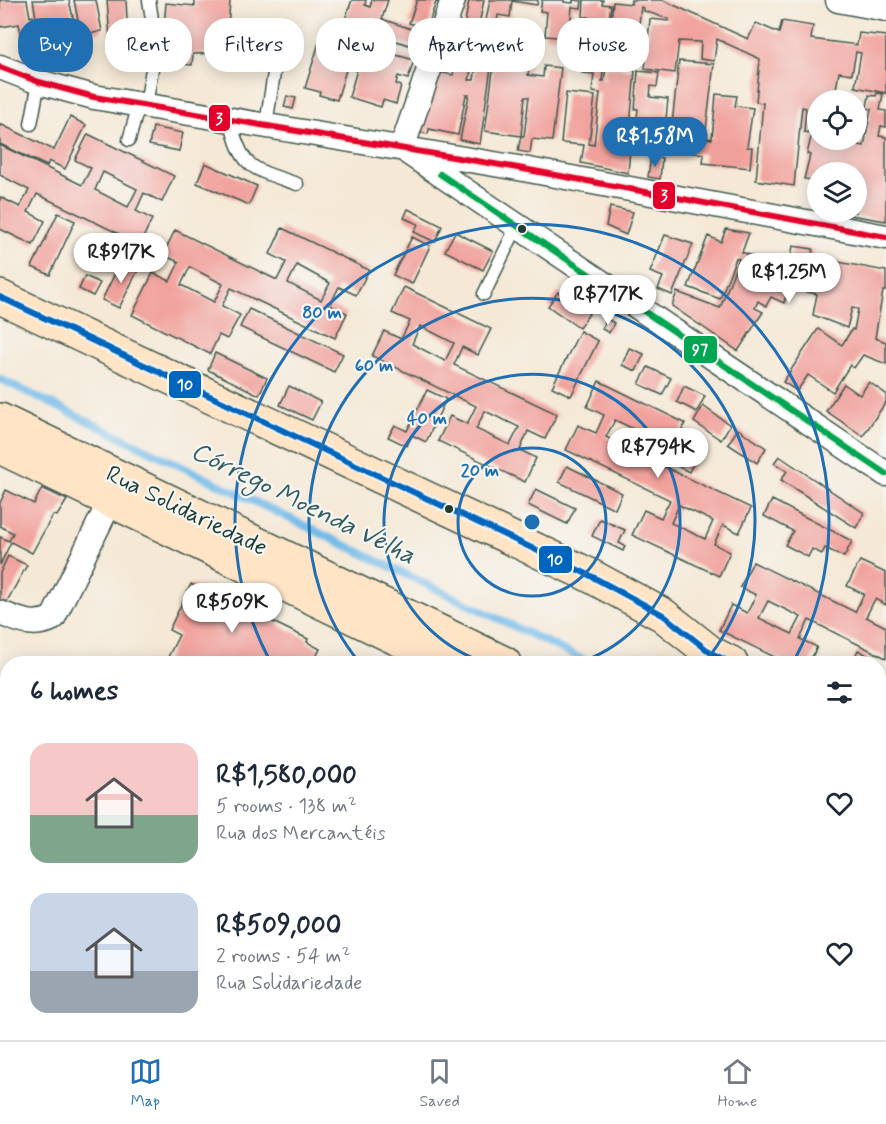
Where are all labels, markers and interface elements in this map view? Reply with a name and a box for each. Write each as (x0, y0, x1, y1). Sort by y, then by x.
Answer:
chip: Buy (18, 18, 93, 72)
chip: Rent (105, 18, 192, 72)
chip: Filters (204, 18, 304, 72)
chip: New (316, 18, 396, 72)
chip: Apartment (408, 18, 545, 72)
chip: House (557, 18, 649, 72)
map controls (807, 90, 867, 222)
button: locate (807, 90, 867, 150)
line badge: 3 (208, 104, 231, 132)
text: 3 (215, 109, 223, 130)
pin: R$1.58M (600, 117, 710, 168)
text: R$1.58M (616, 123, 694, 150)
button: layers (807, 162, 867, 222)
line badge: 3 (652, 181, 676, 210)
text: 3 (660, 186, 668, 207)
unlabelled marker (516, 223, 528, 235)
pin: R$917K (72, 233, 170, 284)
text: R$917K (87, 239, 155, 266)
pin: R$1.25M (734, 253, 844, 304)
text: R$1.25M (752, 259, 826, 286)
pin: R$717K (559, 275, 657, 326)
text: R$717K (573, 281, 643, 308)
text: 80 m (302, 301, 342, 325)
line badge: 97 (683, 335, 718, 364)
text: 97 (692, 340, 708, 361)
text: 60 m (355, 354, 393, 378)
line badge: 10 (168, 370, 202, 399)
text: 10 (177, 375, 193, 396)
text: 40 m (407, 407, 447, 431)
pin: R$794K (609, 428, 707, 479)
text: R$794K (621, 434, 695, 461)
water label: Córrego Moenda Velha (184, 435, 421, 575)
street label: Rua Solidariedade (101, 459, 272, 564)
text: 20 m (461, 459, 499, 483)
unlabelled marker (443, 503, 455, 515)
centre of rings (522, 512, 542, 532)
line badge: 10 (538, 545, 573, 574)
text: 10 (547, 550, 563, 571)
pin: R$509K (183, 583, 281, 634)
text: R$509K (196, 589, 268, 616)
text: 6 homes (30, 675, 118, 709)
icon: filters (823, 676, 856, 709)
text: R$1,580,000 (216, 759, 357, 793)
icon: home (78, 767, 150, 839)
icon: heart (823, 787, 856, 820)
text: 5 rooms · 138 m² (216, 793, 357, 820)
text: Rua dos Mercantéis (216, 820, 386, 847)
text: R$509,000 (216, 909, 341, 943)
icon: home (78, 917, 150, 989)
icon: heart (823, 937, 856, 970)
text: 2 rooms · 54 m² (216, 943, 350, 970)
text: Rua Solidariedade (216, 970, 362, 997)
tab: Map (129, 1055, 162, 1112)
tab: Saved (419, 1055, 460, 1112)
tab: Home (717, 1055, 757, 1112)

